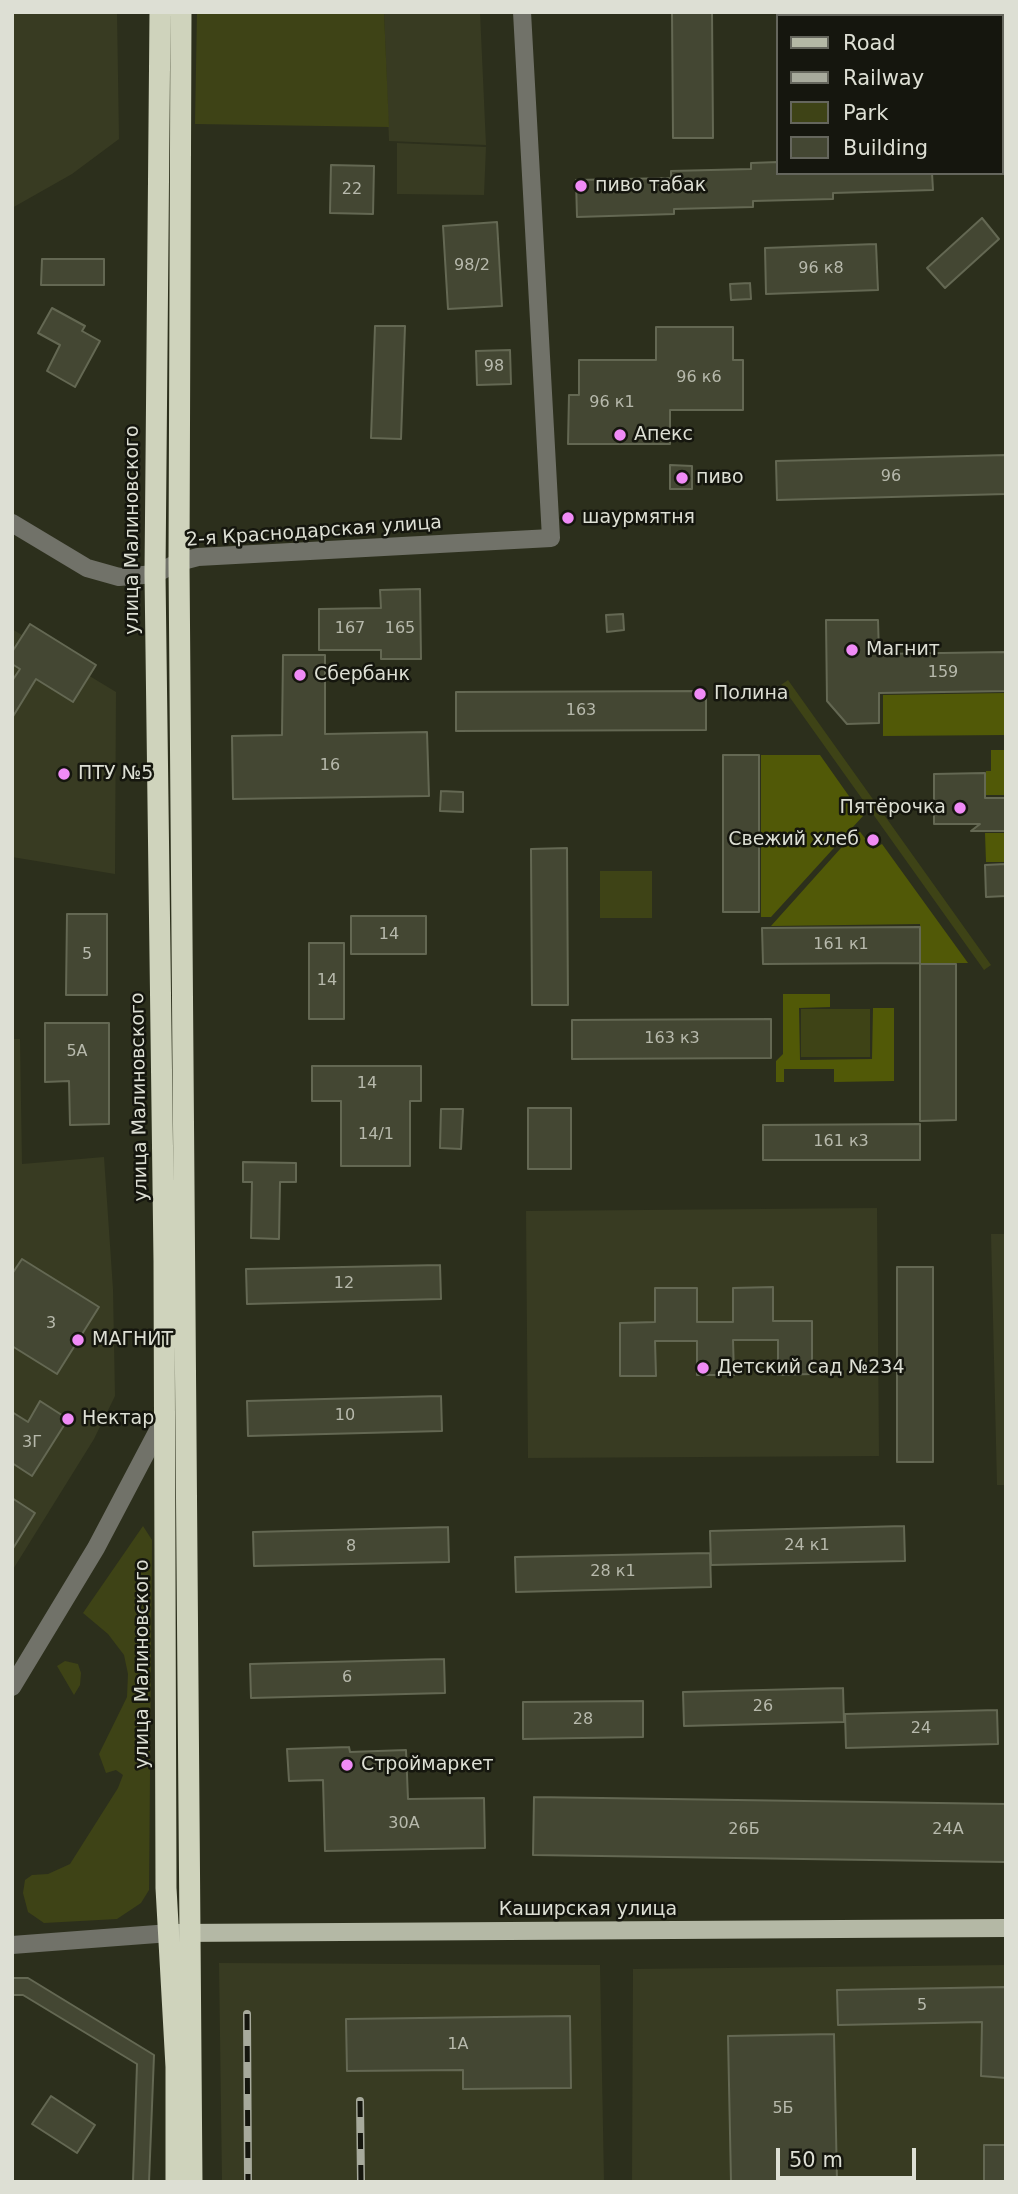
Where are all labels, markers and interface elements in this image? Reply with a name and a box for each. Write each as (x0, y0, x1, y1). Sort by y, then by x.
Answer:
legend (776, 14, 1004, 175)
text: Road (843, 31, 896, 55)
text: Railway (843, 66, 924, 90)
text: Park (843, 101, 888, 125)
text: Building (843, 136, 928, 160)
place label: пиво табак (595, 175, 706, 197)
marker: пиво табак (573, 178, 589, 194)
house number: 22 (342, 180, 362, 200)
house number: 98/2 (454, 256, 490, 276)
house number: 96 к8 (798, 259, 844, 279)
house number: 98 (484, 357, 504, 377)
house number: 96 к6 (676, 368, 722, 388)
house number: 96 к1 (589, 393, 635, 413)
place label: Апекс (634, 424, 693, 446)
street label: улица Малиновского (122, 425, 144, 635)
marker: Апекс (612, 427, 628, 443)
place label: пиво (696, 467, 744, 489)
house number: 96 (881, 467, 901, 487)
marker: пиво (674, 470, 690, 486)
place label: шаурмятня (582, 507, 695, 529)
marker: шаурмятня (560, 510, 576, 526)
street label: 2-я Краснодарская улица (185, 512, 443, 552)
house number: 167 (335, 619, 365, 639)
house number: 165 (385, 619, 415, 639)
place label: Магнит (866, 639, 940, 661)
marker: Магнит (844, 642, 860, 658)
house number: 159 (928, 663, 958, 683)
place label: Сбербанк (314, 664, 410, 686)
marker: Сбербанк (292, 667, 308, 683)
place label: Полина (714, 683, 788, 705)
marker: Полина (692, 686, 708, 702)
house number: 163 (566, 701, 596, 721)
house number: 16 (320, 756, 340, 776)
place label: ПТУ №5 (78, 763, 153, 785)
marker: ПТУ №5 (56, 766, 72, 782)
place label: Пятёрочка (839, 797, 946, 819)
marker: Пятёрочка (952, 800, 968, 816)
place label: Свежий хлеб (728, 829, 859, 851)
marker: Свежий хлеб (865, 832, 881, 848)
house number: 14 (379, 925, 399, 945)
house number: 161 к1 (813, 935, 869, 955)
house number: 5 (82, 945, 92, 965)
house number: 14 (317, 971, 337, 991)
street label: улица Малиновского (127, 992, 153, 1202)
house number: 163 к3 (644, 1029, 700, 1049)
house number: 5А (66, 1042, 88, 1062)
house number: 14 (357, 1074, 377, 1094)
house number: 14/1 (358, 1125, 394, 1145)
house number: 161 к3 (813, 1132, 869, 1152)
house number: 12 (334, 1274, 354, 1294)
house number: 3 (46, 1314, 56, 1334)
place label: МАГНИТ (92, 1329, 173, 1351)
marker: МАГНИТ (70, 1332, 86, 1348)
place label: Детский сад №234 (717, 1357, 905, 1379)
marker: Детский сад №234 (695, 1360, 711, 1376)
house number: 10 (335, 1406, 355, 1426)
place label: Нектар (82, 1408, 154, 1430)
marker: Нектар (60, 1411, 76, 1427)
house number: 3Г (22, 1433, 42, 1453)
house number: 24 к1 (784, 1536, 830, 1556)
house number: 8 (346, 1537, 356, 1557)
street label: улица Малиновского (132, 1559, 154, 1769)
house number: 28 к1 (590, 1562, 636, 1582)
house number: 6 (342, 1668, 352, 1688)
house number: 26 (753, 1697, 773, 1717)
house number: 28 (573, 1710, 593, 1730)
house number: 24 (911, 1719, 931, 1739)
place label: Строймаркет (361, 1754, 494, 1776)
marker: Строймаркет (339, 1757, 355, 1773)
house number: 30А (388, 1814, 420, 1834)
house number: 26Б (728, 1820, 760, 1840)
house number: 24А (932, 1820, 964, 1840)
street label: Каширская улица (499, 1899, 677, 1921)
house number: 5 (917, 1996, 927, 2016)
house number: 1А (447, 2035, 469, 2055)
house number: 5Б (772, 2099, 794, 2119)
scale bar (780, 2134, 920, 2178)
text: 50 m (789, 2148, 843, 2172)

